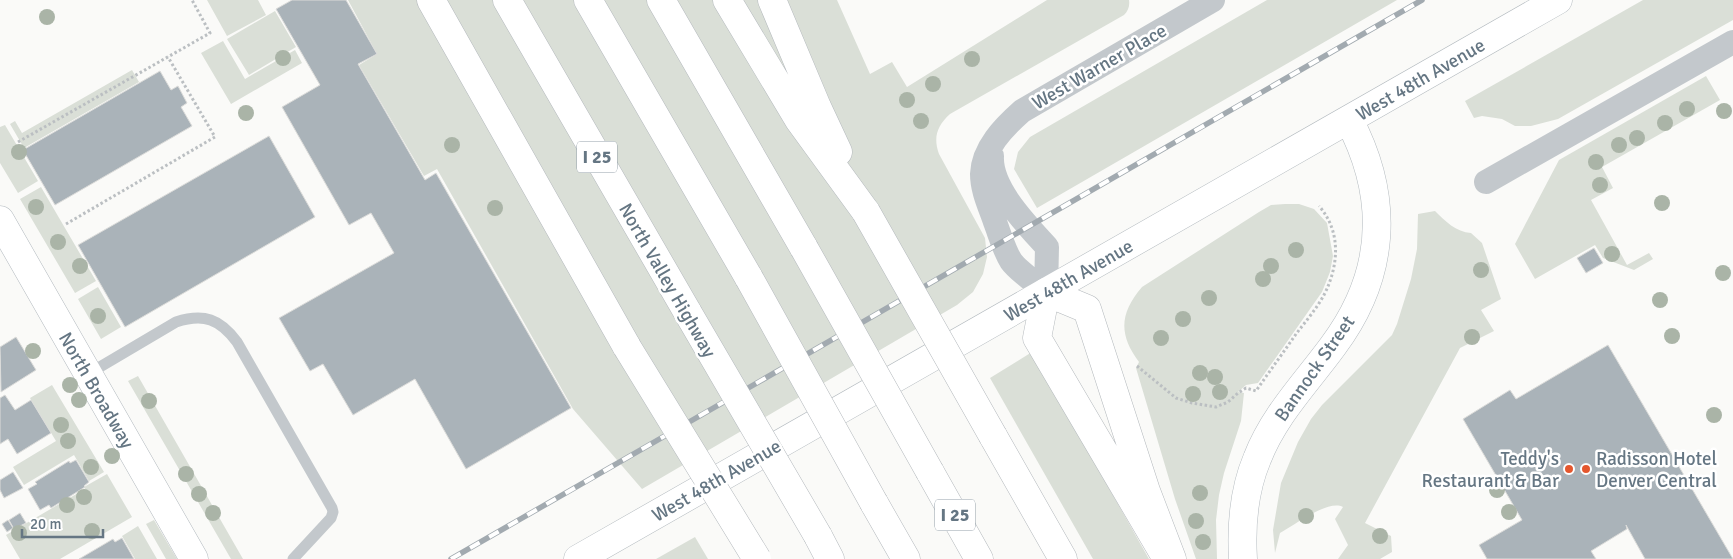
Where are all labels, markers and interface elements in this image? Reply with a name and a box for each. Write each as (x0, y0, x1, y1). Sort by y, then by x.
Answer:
street label: West Warner Place (1028, 19, 1171, 115)
street label: West 48th Avenue (1352, 33, 1489, 127)
road number: I 25 (577, 142, 617, 172)
street label: North Valley Highway (613, 199, 721, 362)
street label: West 48th Avenue (1000, 234, 1137, 328)
street label: Bannock Street (1269, 311, 1360, 426)
street label: North Broadway (53, 328, 139, 453)
street label: West 48th Avenue (648, 434, 785, 528)
place label: Teddy's Restaurant & Bar (1422, 447, 1559, 493)
place label: Radisson Hotel Denver Central (1596, 447, 1717, 493)
marker: Teddy's Restaurant & Bar (1563, 463, 1575, 475)
marker: Radisson Hotel Denver Central (1580, 463, 1592, 475)
road number: I 25 (935, 500, 975, 530)
scale bar (22, 506, 104, 538)
text: 20 m (30, 515, 61, 533)

